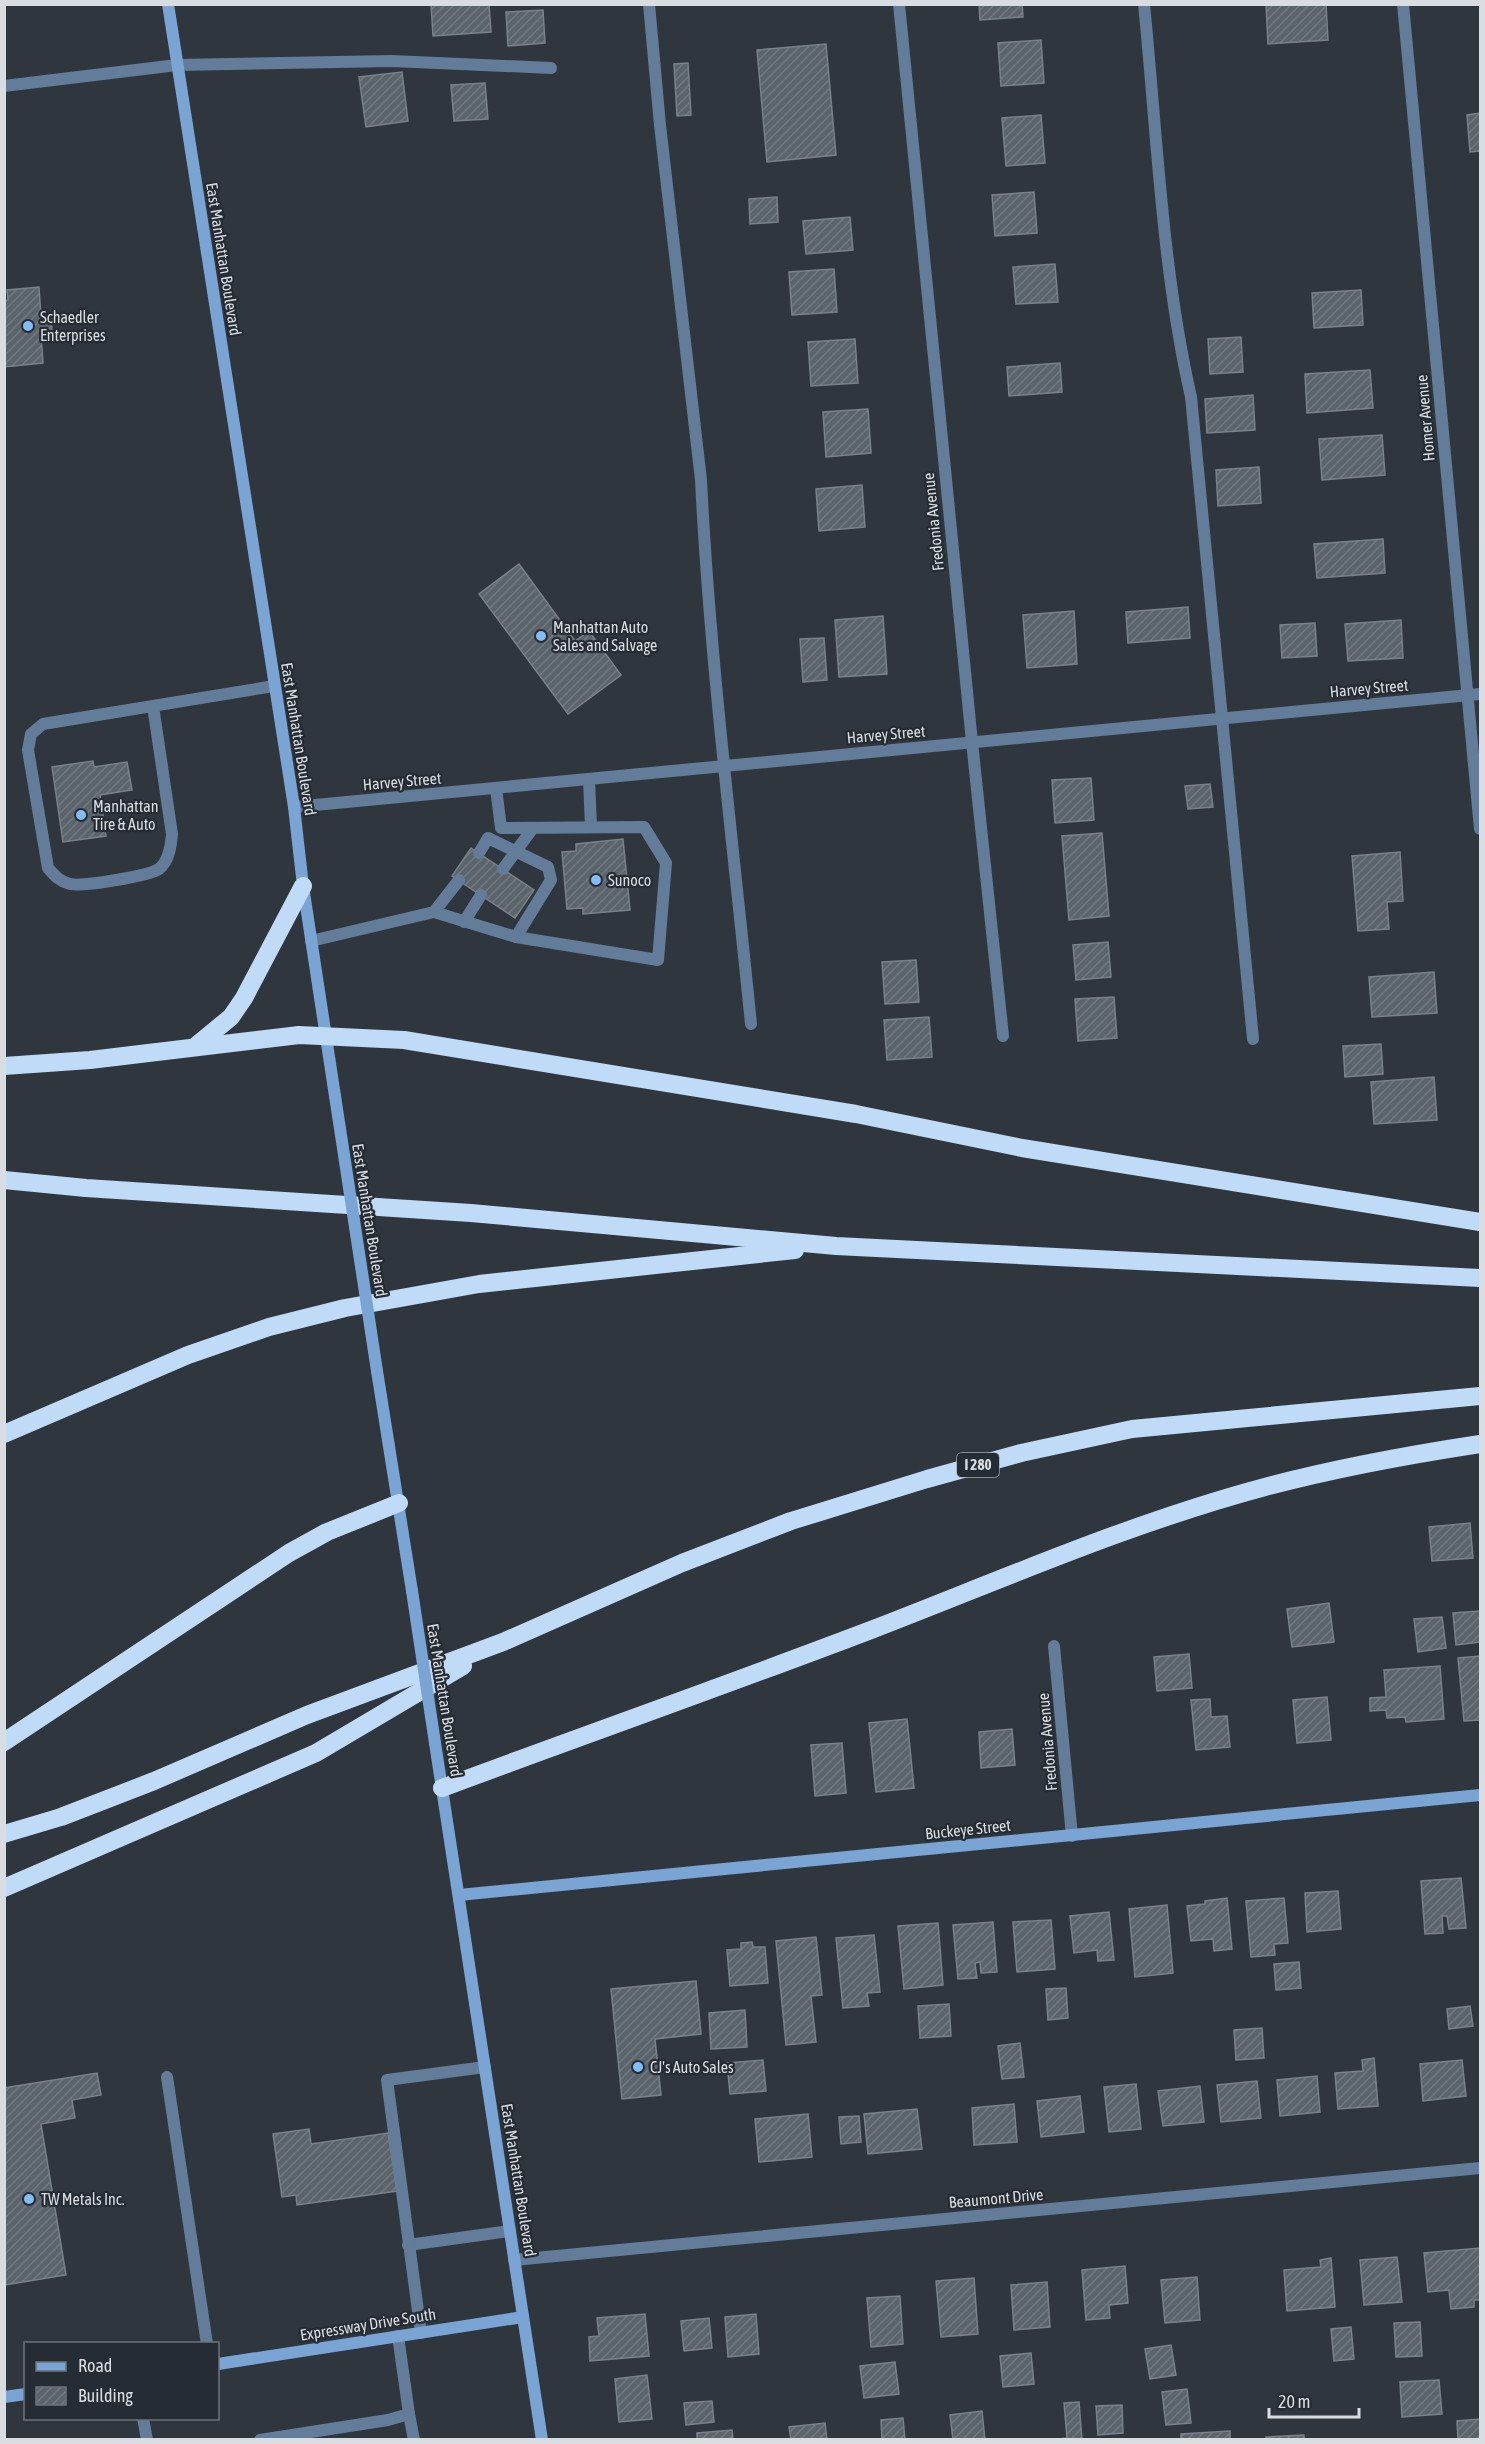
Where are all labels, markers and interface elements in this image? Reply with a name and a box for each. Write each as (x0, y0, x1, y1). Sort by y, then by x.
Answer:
street label: East Manhattan Boulevard (203, 181, 245, 337)
place label: Schaedler Enterprises (40, 308, 106, 345)
marker: Schaedler Enterprises (21, 319, 35, 333)
street label: Homer Avenue (1412, 374, 1438, 462)
street label: Fredonia Avenue (919, 472, 947, 572)
place label: Manhattan Auto Sales and Salvage (553, 618, 657, 655)
marker: Manhattan Auto Sales and Salvage (534, 629, 548, 643)
street label: East Manhattan Boulevard (278, 661, 320, 817)
street label: Harvey Street (1329, 676, 1410, 701)
street label: Harvey Street (846, 722, 927, 747)
street label: Harvey Street (362, 769, 443, 794)
place label: Manhattan Tire & Auto (93, 797, 159, 833)
marker: Manhattan Tire & Auto (74, 808, 88, 822)
place label: Sunoco (608, 871, 651, 889)
marker: Sunoco (589, 873, 603, 887)
street label: East Manhattan Boulevard (349, 1142, 391, 1298)
road number: I 280 (957, 1453, 999, 1477)
street label: East Manhattan Boulevard (424, 1622, 466, 1778)
street label: Fredonia Avenue (1034, 1692, 1060, 1792)
street label: Buckeye Street (924, 1816, 1012, 1843)
place label: CJ's Auto Sales (650, 2058, 734, 2076)
marker: CJ's Auto Sales (631, 2060, 645, 2074)
street label: East Manhattan Boulevard (498, 2102, 540, 2258)
street label: Beaumont Drive (948, 2185, 1044, 2211)
place label: TW Metals Inc. (41, 2190, 125, 2208)
marker: TW Metals Inc. (22, 2192, 36, 2206)
street label: Expressway Drive South (299, 2304, 437, 2345)
legend (24, 2342, 219, 2420)
text: Road (78, 2355, 112, 2376)
scale bar (1269, 2381, 1359, 2419)
text: Building (78, 2385, 133, 2406)
text: 20 m (1278, 2391, 1310, 2412)

